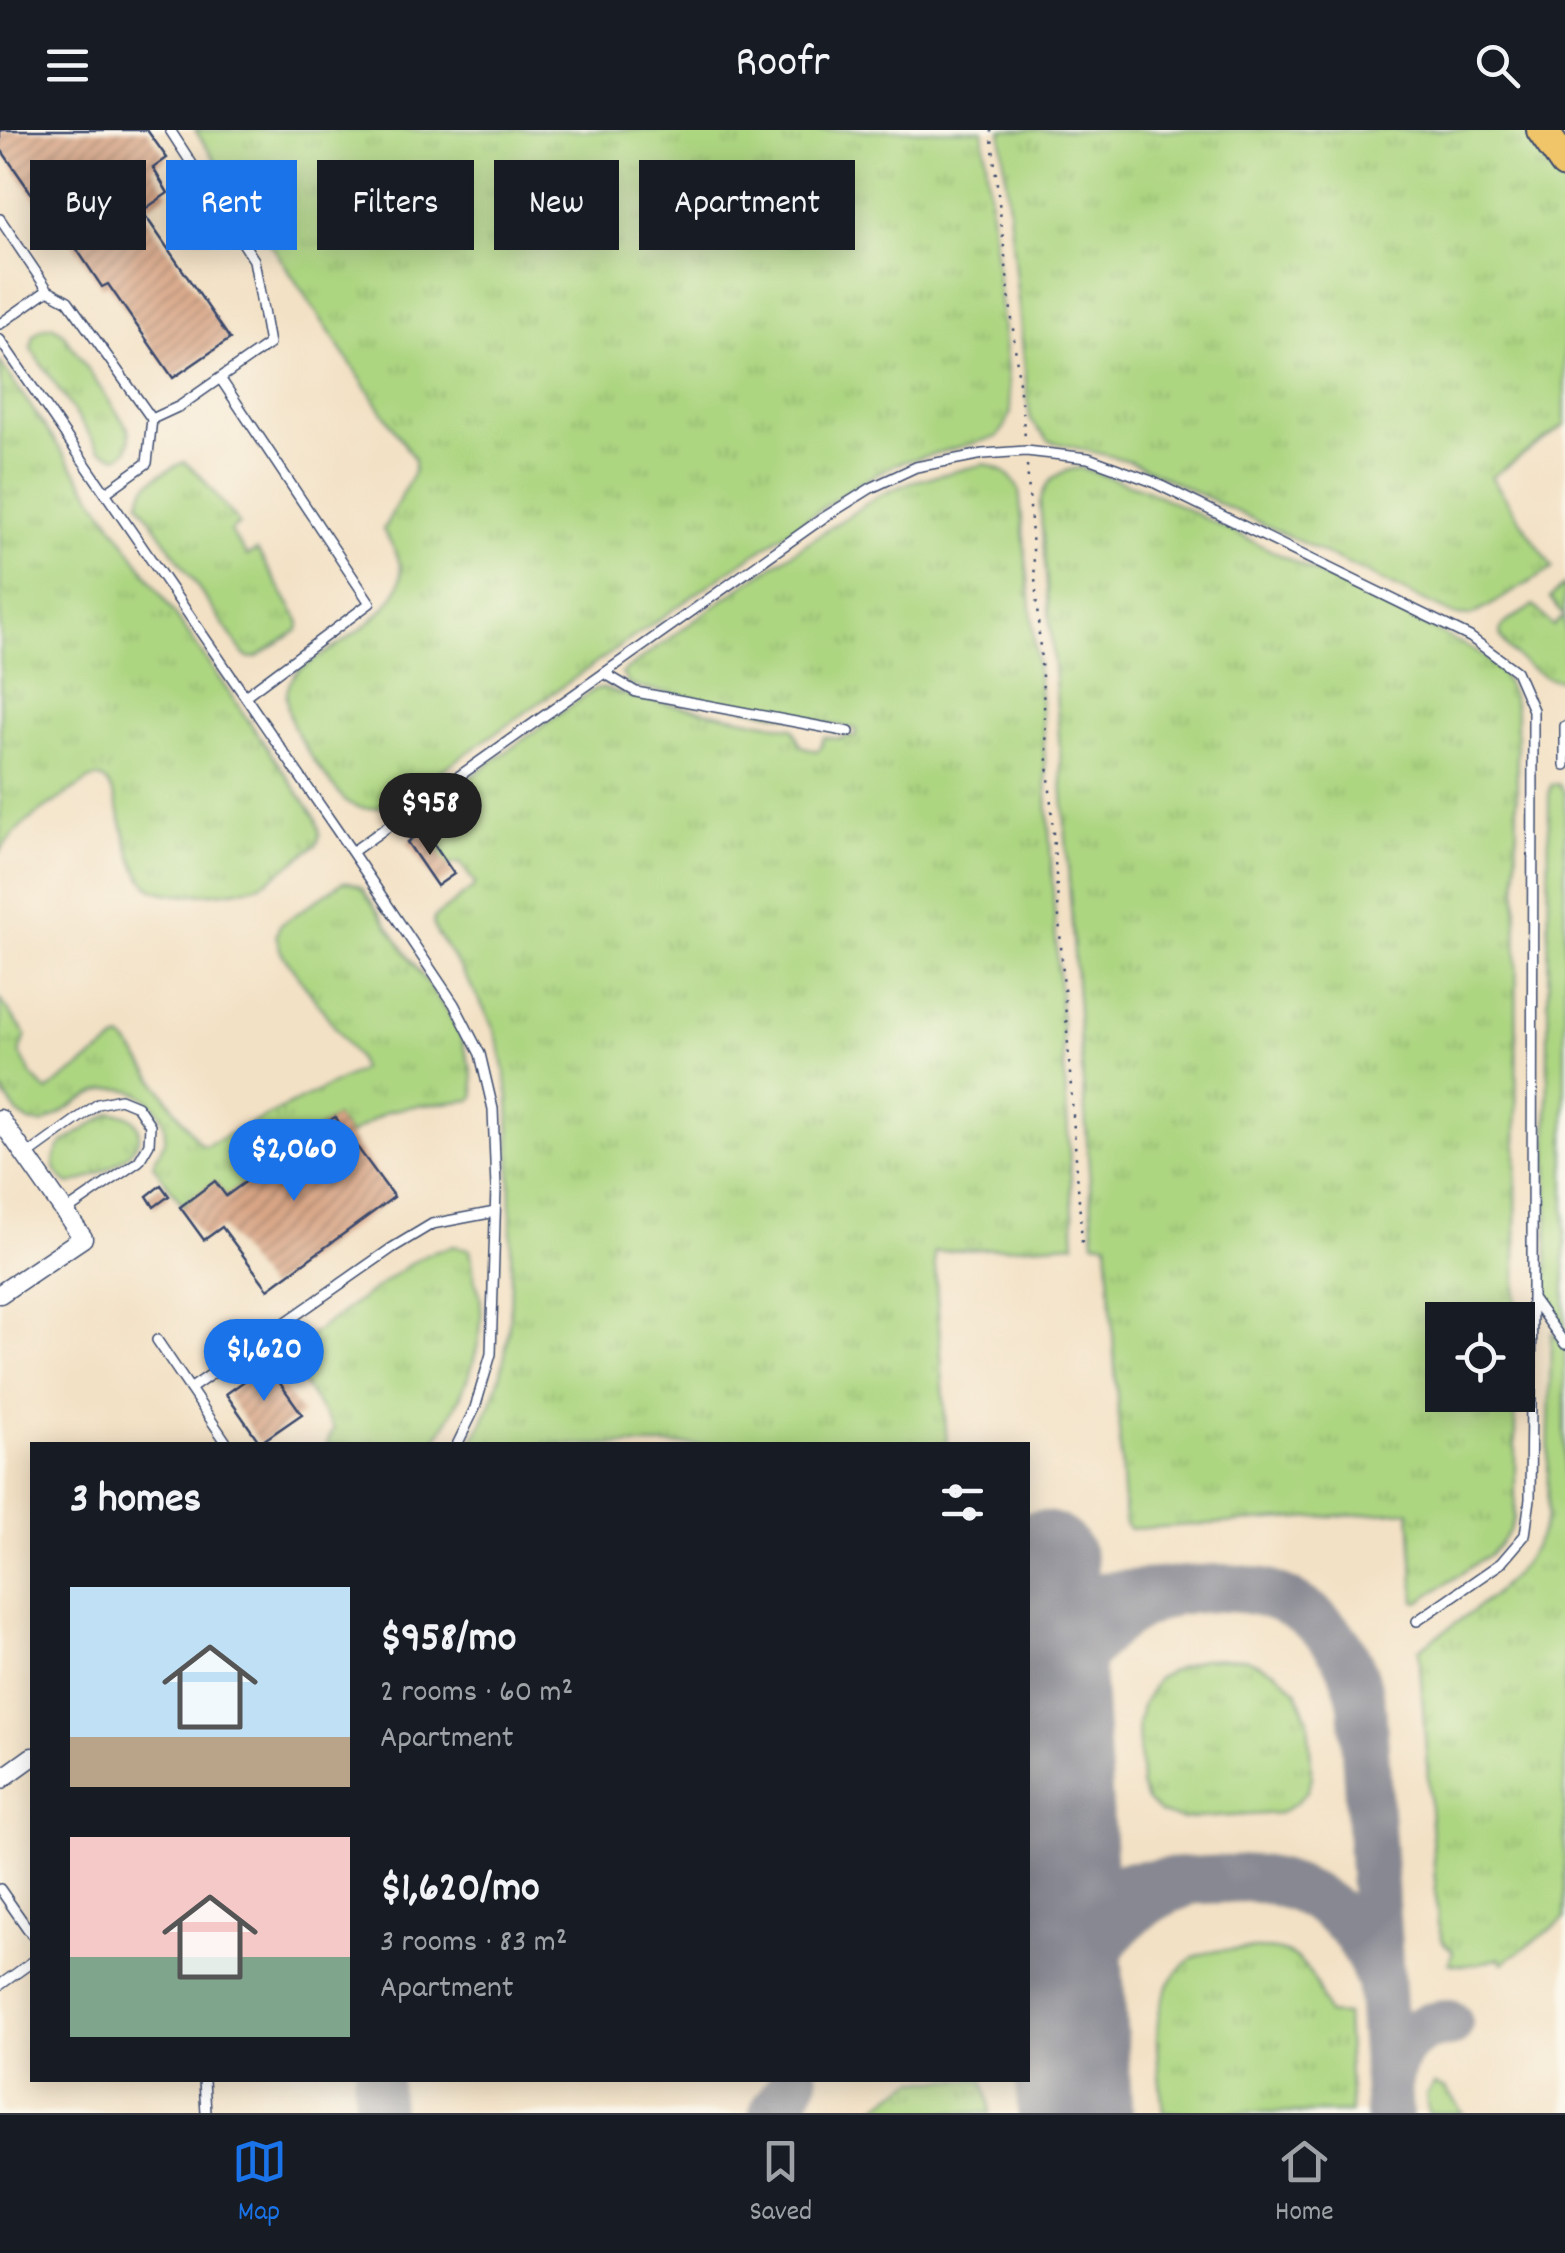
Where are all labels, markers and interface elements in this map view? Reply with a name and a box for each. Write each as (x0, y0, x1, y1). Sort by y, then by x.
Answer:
text: Roofr (735, 33, 830, 97)
icon: menu (40, 38, 95, 93)
icon: search (1470, 38, 1525, 93)
chip: Buy (30, 160, 146, 250)
chip: Rent (166, 160, 297, 250)
chip: Filters (317, 160, 474, 250)
chip: New (494, 160, 619, 250)
chip: Apartment (639, 160, 855, 250)
pin: $958 (371, 773, 489, 858)
text: $958 (401, 782, 459, 828)
pin: $2,060 (213, 1119, 375, 1204)
text: $2,060 (251, 1128, 337, 1174)
map controls (1425, 1302, 1535, 1412)
button: locate (1425, 1302, 1535, 1412)
pin: $1,620 (183, 1319, 345, 1404)
text: $1,620 (226, 1328, 302, 1374)
text: 3 homes (70, 1472, 201, 1532)
icon: filters (935, 1475, 990, 1530)
text: $958/mo (380, 1611, 516, 1671)
icon: home (150, 1627, 270, 1747)
text: 2 rooms · 60 m² (380, 1671, 573, 1717)
text: Apartment (380, 1717, 514, 1763)
text: $1,620/mo (380, 1861, 540, 1921)
icon: home (150, 1877, 270, 1997)
text: 3 rooms · 83 m² (380, 1921, 567, 1967)
text: Apartment (380, 1967, 514, 2013)
tab: Map (232, 2134, 287, 2234)
tab: Saved (750, 2134, 812, 2234)
tab: Home (1275, 2134, 1333, 2234)

